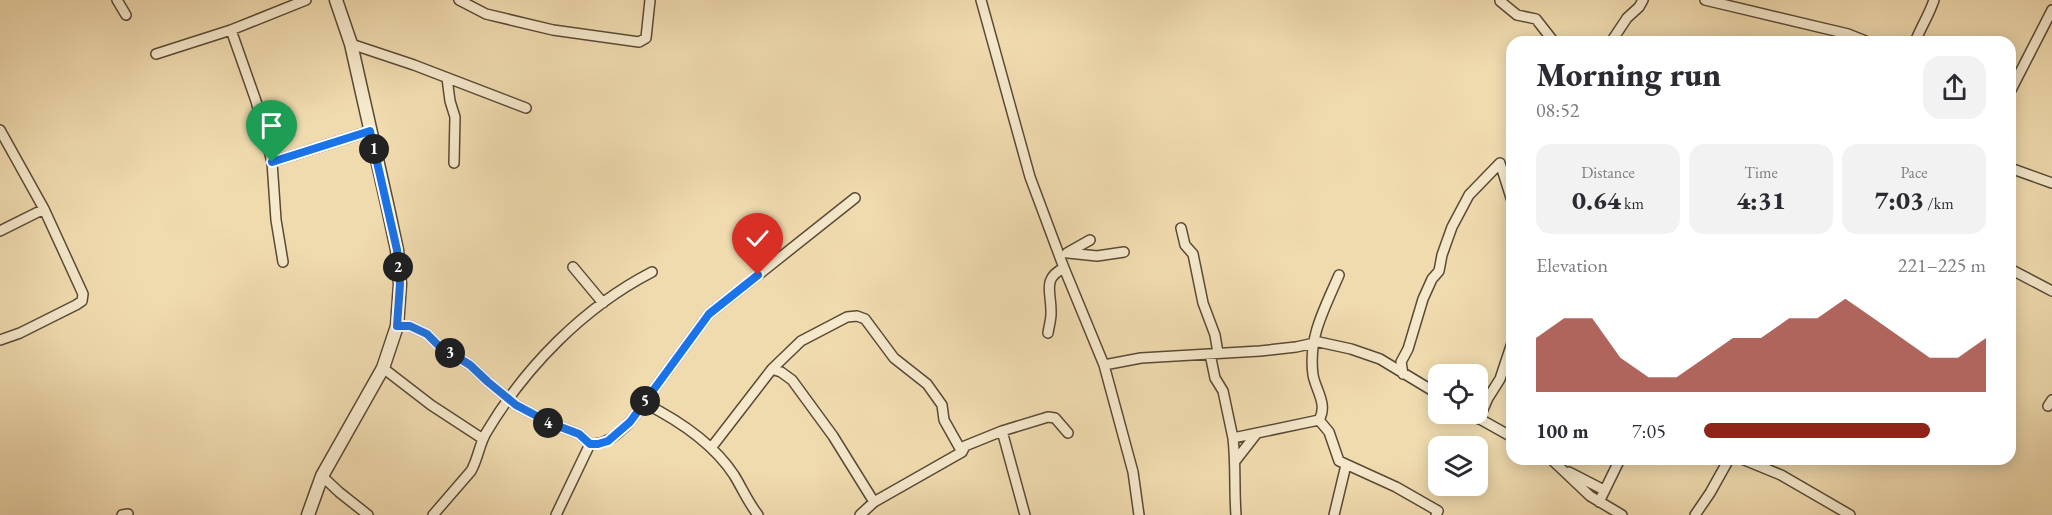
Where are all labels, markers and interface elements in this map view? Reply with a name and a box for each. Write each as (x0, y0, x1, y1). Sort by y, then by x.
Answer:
text: Morning run (1536, 53, 1721, 96)
button: share (1923, 56, 1986, 119)
text: 08:52 (1536, 97, 1579, 123)
pin (246, 100, 297, 162)
icon: arrive (255, 109, 288, 142)
pin: 1 (359, 134, 389, 164)
text: 1 (370, 138, 378, 159)
text: Distance (1581, 162, 1635, 183)
text: Time (1744, 162, 1778, 183)
text: Pace (1901, 162, 1927, 183)
text: 0.64 (1572, 183, 1621, 217)
text: 4:31 (1736, 183, 1786, 217)
text: 7:03 (1874, 183, 1924, 217)
text: km (1621, 193, 1644, 214)
text: /km (1924, 193, 1954, 214)
pin (732, 213, 783, 275)
icon: check (741, 222, 774, 255)
pin: 2 (383, 252, 413, 282)
text: Elevation (1536, 252, 1608, 278)
text: 221–225 m (1898, 252, 1986, 278)
text: 2 (394, 256, 402, 277)
pin: 3 (435, 338, 465, 368)
text: 3 (446, 342, 454, 363)
map controls (1428, 364, 1488, 496)
button: locate (1428, 364, 1488, 424)
pin: 5 (630, 386, 660, 416)
text: 5 (641, 390, 649, 411)
pin: 4 (533, 408, 563, 438)
text: 4 (544, 412, 552, 433)
text: 100 m (1536, 418, 1589, 444)
text: 7:05 (1632, 418, 1666, 444)
button: layers (1428, 436, 1488, 496)

